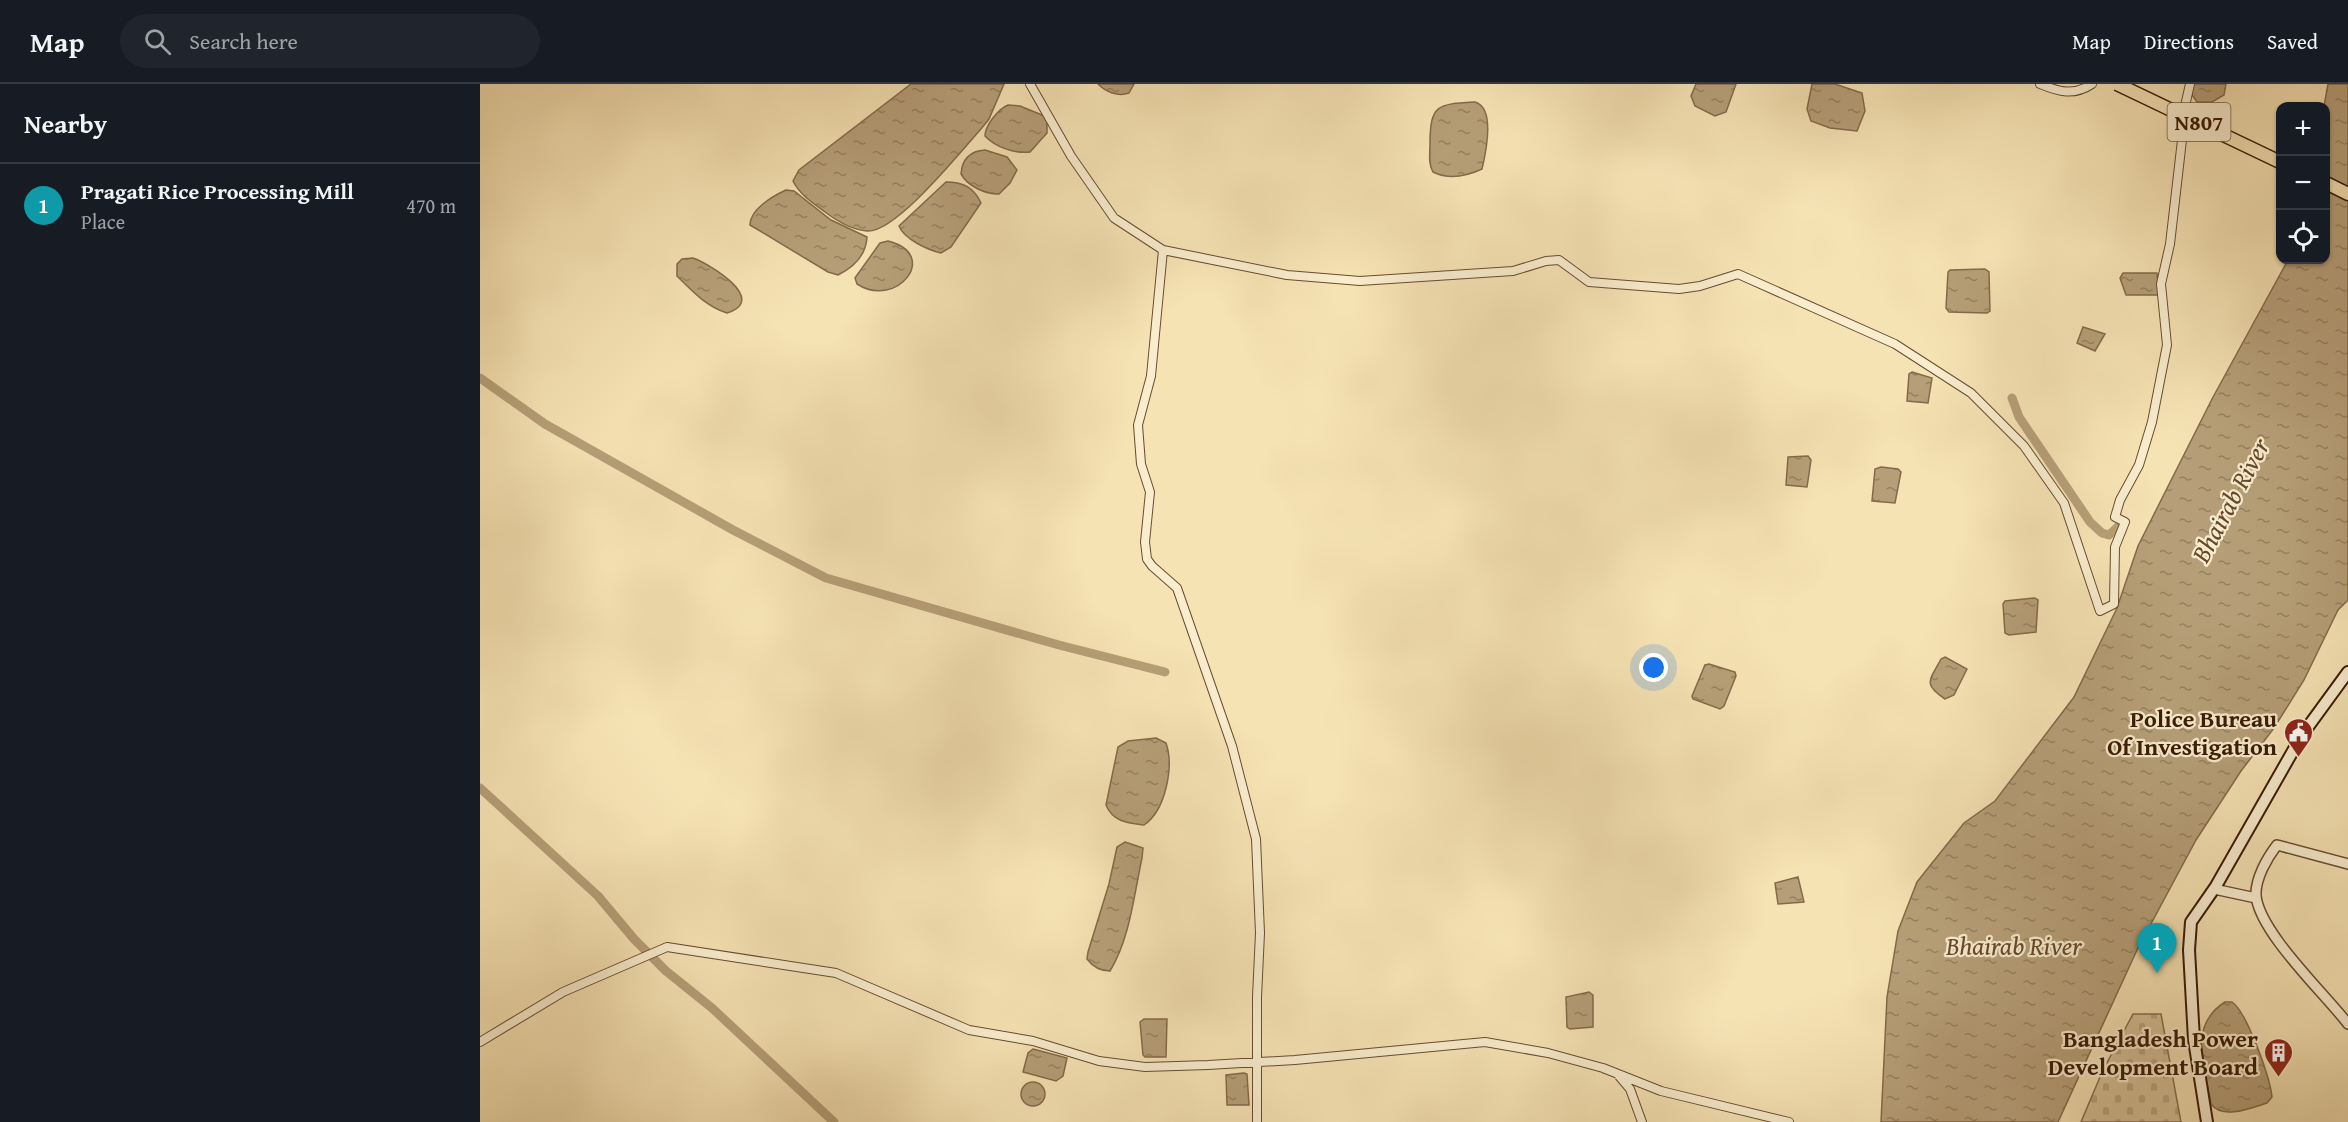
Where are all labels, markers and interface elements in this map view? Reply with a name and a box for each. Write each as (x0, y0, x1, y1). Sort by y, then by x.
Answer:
search box (120, 14, 540, 68)
text: Map (30, 21, 84, 62)
icon: search (141, 25, 174, 58)
text: Search here (189, 25, 298, 57)
text: Map (2072, 26, 2111, 57)
text: Directions (2144, 26, 2234, 57)
text: Saved (2267, 26, 2318, 57)
map controls (2276, 102, 2330, 264)
button: + (2276, 102, 2330, 156)
road number: N807 (2168, 103, 2230, 141)
text: Nearby (24, 104, 107, 143)
button: − (2276, 156, 2330, 210)
text: Pragati Rice Processing Mill (81, 175, 354, 207)
text: 1 (38, 191, 49, 220)
text: 470 m (406, 191, 456, 220)
text: Place (81, 207, 125, 236)
button: locate (2276, 210, 2330, 264)
water label: Bhairab River (2180, 430, 2280, 570)
your location (1639, 653, 1668, 682)
place label: Police Bureau Of Investigation (2107, 701, 2277, 764)
public building icon: Police Bureau Of Investigation (2282, 716, 2314, 758)
pin: 1 (2138, 924, 2176, 973)
water label: Bhairab River (1945, 926, 2083, 965)
place label: Bangladesh Power Development Board (2048, 1021, 2258, 1084)
building icon: Bangladesh Power Development Board (2263, 1036, 2295, 1078)

